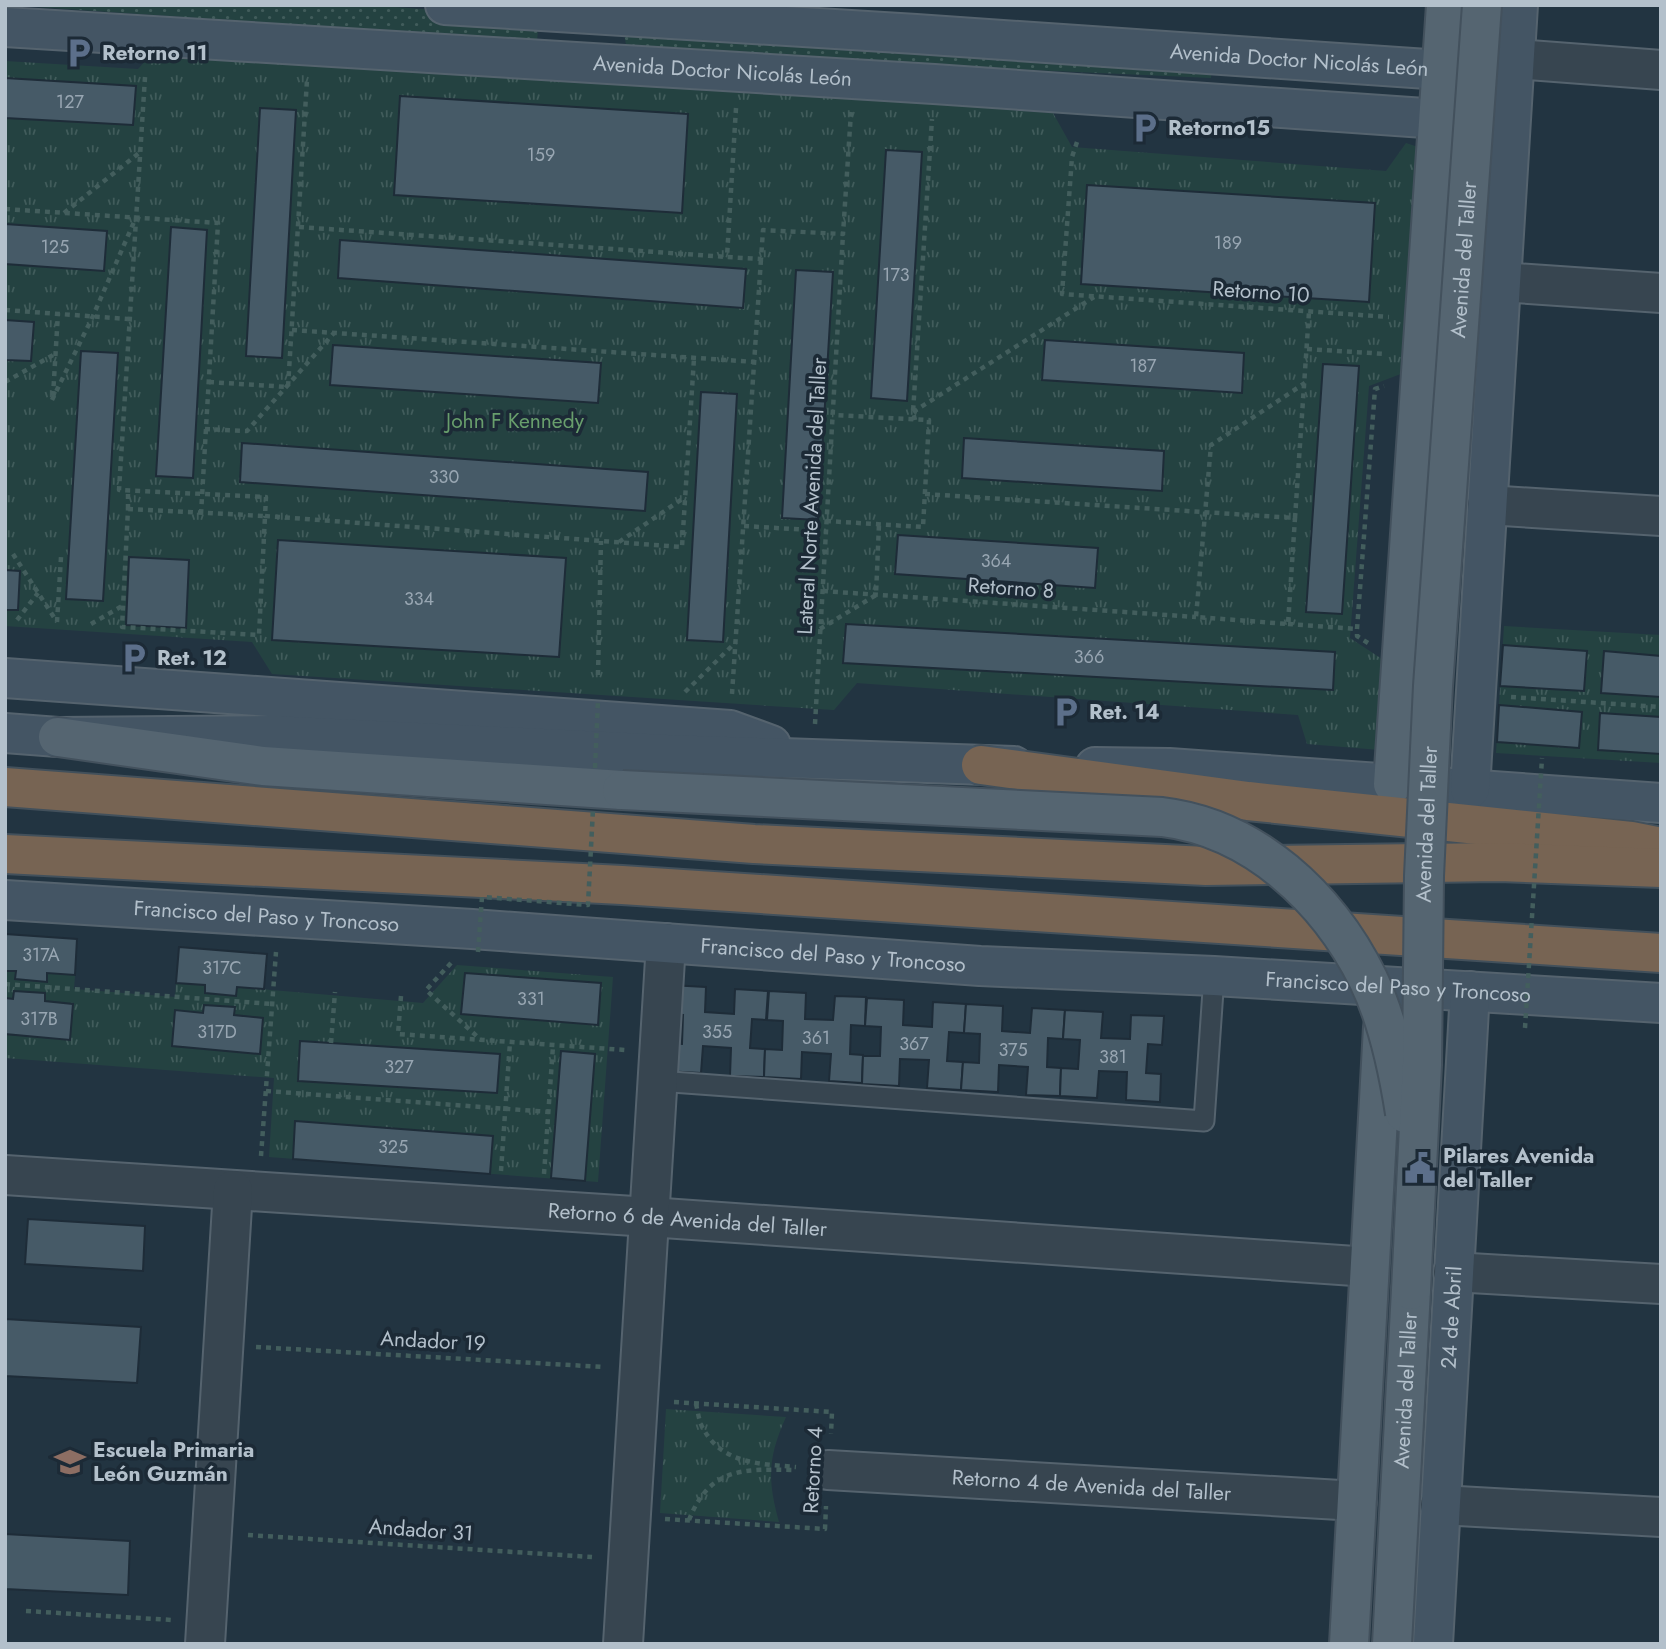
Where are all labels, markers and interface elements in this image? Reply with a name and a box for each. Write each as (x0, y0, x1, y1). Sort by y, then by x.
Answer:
parking icon: Retorno 11 (62, 36, 96, 70)
street label: Avenida Doctor Nicolás León (1169, 36, 1430, 84)
place label: Retorno 11 (102, 38, 207, 68)
street label: Avenida Doctor Nicolás León (592, 48, 853, 94)
house number: 127 (56, 89, 84, 115)
parking icon: Retorno15 (1128, 111, 1162, 145)
place label: Retorno15 (1168, 113, 1270, 143)
house number: 159 (527, 142, 555, 168)
street label: Avenida del Taller (1443, 179, 1484, 339)
house number: 189 (1214, 230, 1242, 256)
house number: 125 (41, 234, 69, 260)
house number: 173 (882, 262, 910, 288)
street label: Retorno 10 (1212, 274, 1310, 310)
house number: 187 (1129, 353, 1157, 379)
street label: Lateral Norte Avenida del Taller (790, 356, 834, 635)
park label: John F Kennedy (443, 406, 585, 436)
house number: 330 (429, 464, 459, 490)
house number: 364 (981, 548, 1011, 574)
street label: Retorno 8 (967, 570, 1055, 606)
house number: 334 (404, 586, 434, 612)
parking icon: Ret. 12 (117, 641, 151, 675)
place label: Ret. 12 (157, 643, 227, 673)
house number: 366 (1074, 644, 1104, 670)
parking icon: Ret. 14 (1049, 695, 1083, 729)
place label: Ret. 14 (1089, 697, 1160, 727)
street label: Avenida del Taller (1409, 744, 1445, 903)
street label: Francisco del Paso y Troncoso (133, 893, 400, 939)
street label: Francisco del Paso y Troncoso (699, 931, 967, 980)
house number: 317A (22, 942, 60, 968)
house number: 317C (202, 955, 242, 981)
street label: Francisco del Paso y Troncoso (1265, 964, 1532, 1010)
house number: 331 (517, 986, 545, 1012)
house number: 317B (20, 1006, 58, 1032)
house number: 317D (197, 1019, 237, 1045)
house number: 355 (702, 1019, 732, 1045)
house number: 361 (802, 1025, 830, 1051)
house number: 367 (899, 1031, 929, 1057)
house number: 375 (998, 1037, 1028, 1063)
house number: 381 (1099, 1044, 1127, 1070)
house number: 327 (384, 1054, 414, 1080)
house number: 325 (378, 1134, 408, 1160)
place label: Pilares Avenida del Taller (1443, 1141, 1594, 1195)
public building icon: Pilares Avenida del Taller (1403, 1151, 1437, 1185)
street label: Retorno 6 de Avenida del Taller (547, 1195, 829, 1244)
street label: 24 de Abril (1434, 1265, 1469, 1370)
street label: Avenida del Taller (1386, 1310, 1425, 1470)
street label: Andador 19 (380, 1323, 486, 1359)
street label: Retorno 4 (796, 1426, 830, 1514)
place label: Escuela Primaria León Guzmán (93, 1435, 254, 1489)
school or university icon: Escuela Primaria León Guzmán (53, 1445, 87, 1479)
street label: Retorno 4 de Avenida del Taller (951, 1462, 1233, 1509)
street label: Andador 31 (368, 1511, 474, 1549)

